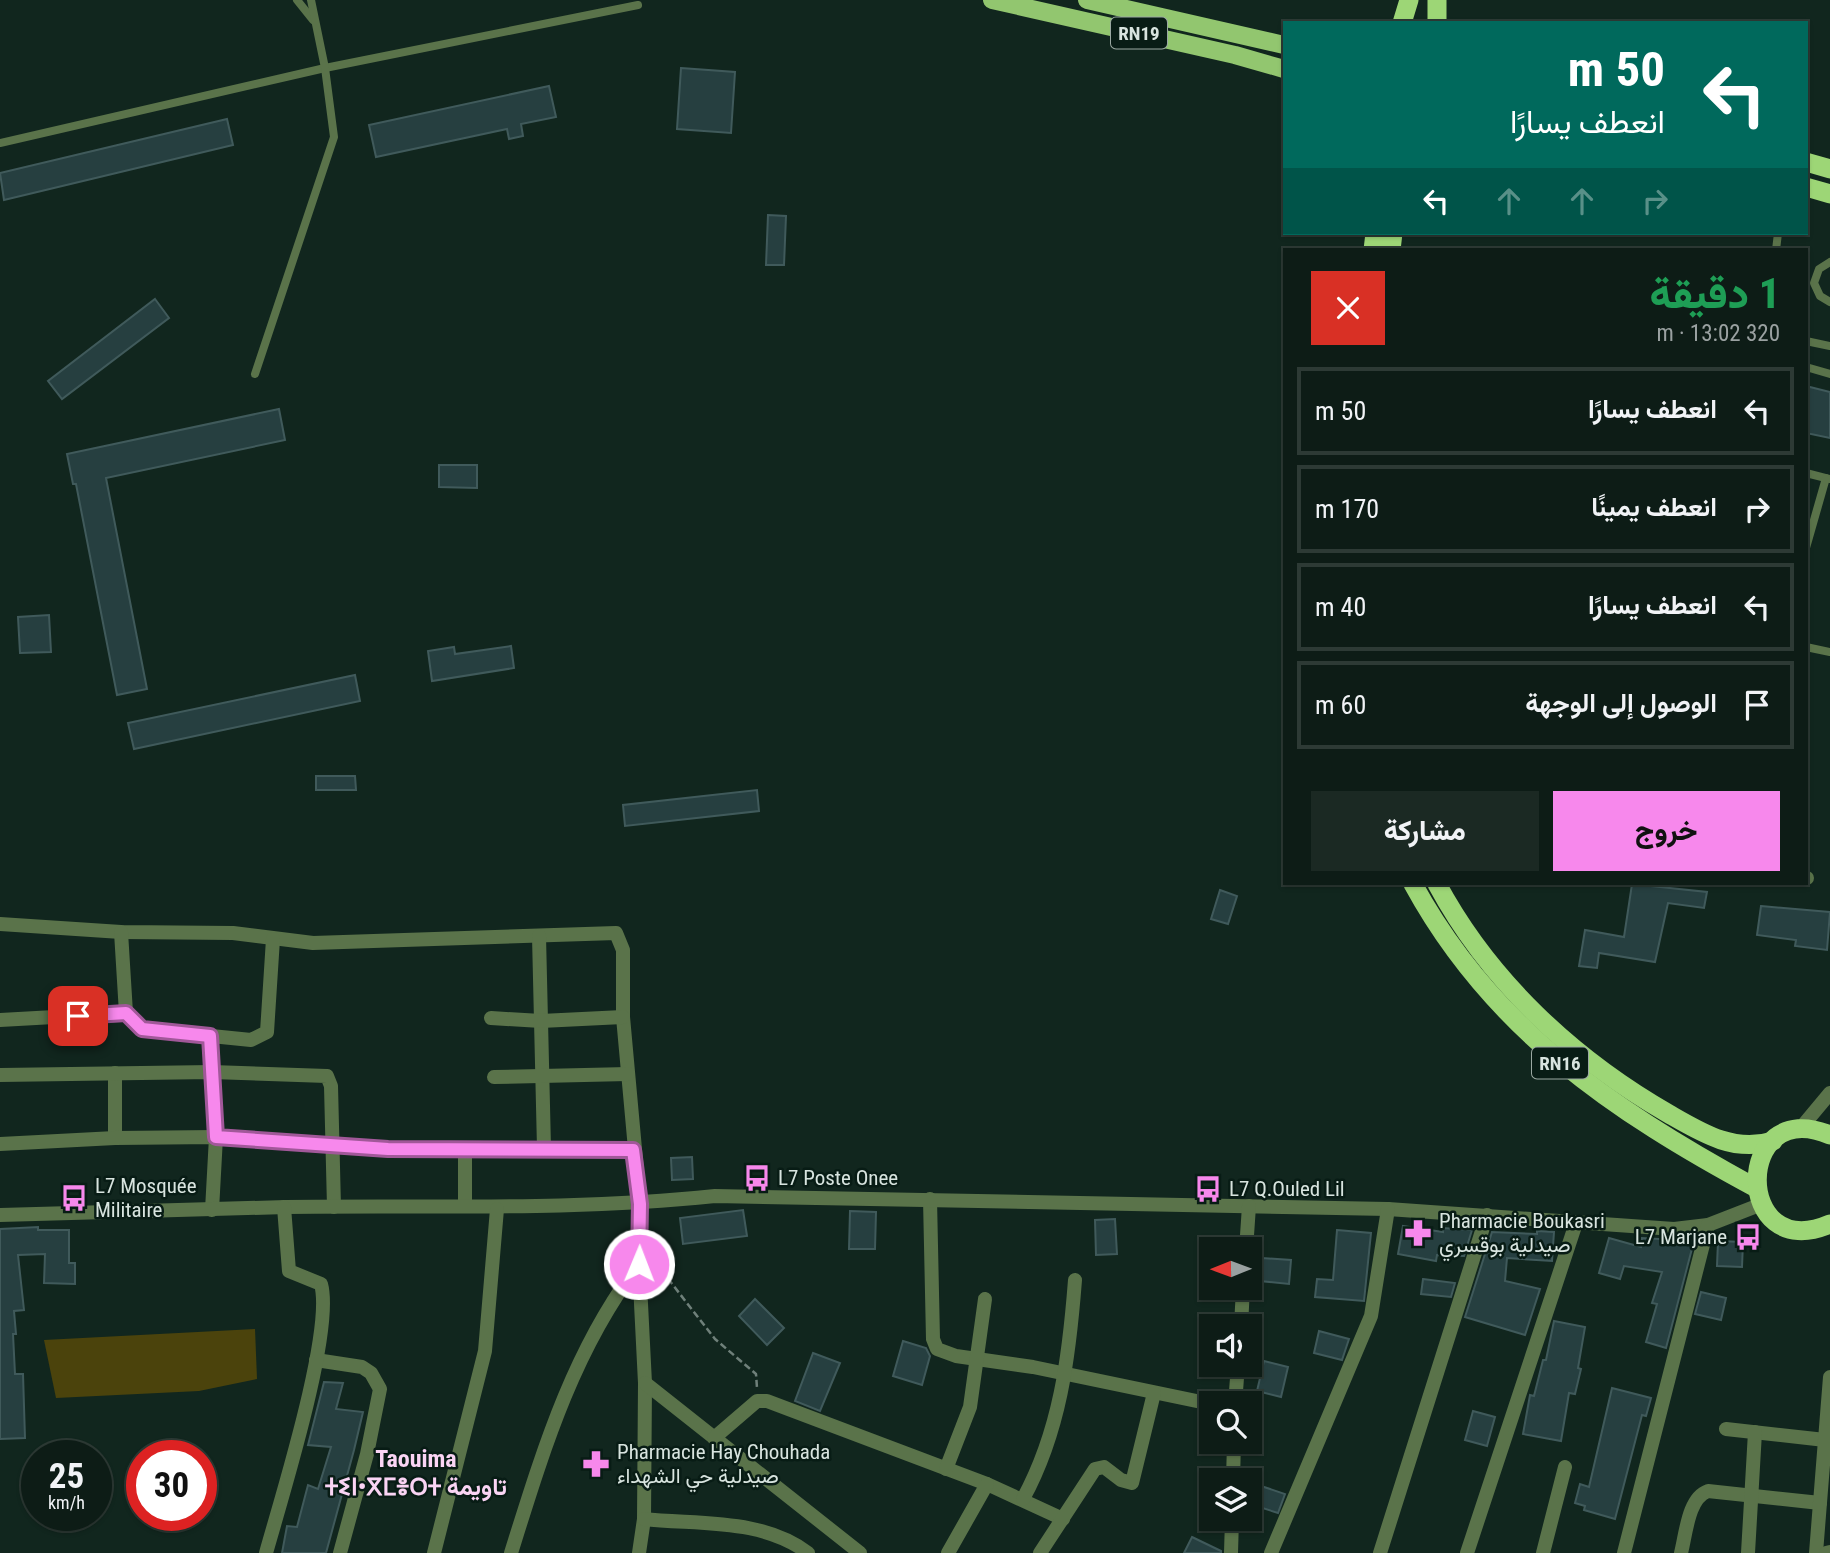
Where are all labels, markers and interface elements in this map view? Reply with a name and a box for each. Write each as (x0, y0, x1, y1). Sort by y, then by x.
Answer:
road number: RN19 (1111, 18, 1167, 48)
text: 50 m (1568, 41, 1665, 98)
icon: left (1689, 49, 1780, 140)
text: انعطف يسارًا (1510, 103, 1665, 141)
icon: left (1417, 182, 1455, 220)
icon: ahead (1490, 182, 1528, 220)
icon: ahead (1563, 182, 1601, 220)
icon: right (1636, 182, 1674, 220)
text: 1 دقيقة (1649, 269, 1780, 318)
button: close (1311, 271, 1385, 345)
text: 320 m · 13:02 (1656, 320, 1780, 347)
icon: left (1738, 392, 1776, 430)
text: انعطف يسارًا (1588, 394, 1717, 424)
text: 50 m (1315, 396, 1366, 426)
icon: right (1738, 490, 1776, 528)
text: انعطف يمينًا (1591, 492, 1717, 522)
text: 170 m (1315, 494, 1379, 524)
icon: left (1738, 588, 1776, 626)
text: انعطف يسارًا (1588, 590, 1717, 620)
text: 40 m (1315, 592, 1366, 622)
icon: arrive (1738, 686, 1776, 724)
text: الوصول إلى الوجهة (1525, 688, 1717, 718)
text: 60 m (1315, 690, 1366, 720)
button: مشاركة (1311, 791, 1539, 871)
button: خروج (1553, 791, 1780, 871)
pin (48, 986, 108, 1046)
icon: arrive (59, 997, 97, 1035)
road number: RN16 (1532, 1048, 1588, 1078)
bus stop icon: L7 Poste Onee (742, 1163, 772, 1193)
place label: L7 Poste Onee (778, 1166, 898, 1190)
place label: L7 Mosquée Militaire (95, 1174, 197, 1222)
bus stop icon: L7 Q.Ouled Lil (1193, 1174, 1223, 1204)
place label: L7 Q.Ouled Lil (1229, 1177, 1345, 1201)
bus stop icon: L7 Mosquée Militaire (59, 1183, 89, 1213)
place label: Pharmacie Boukasri صيدلية بوقسري (1439, 1209, 1605, 1262)
pharmacy icon: Pharmacie Boukasri صيدلية بوقسري (1403, 1218, 1433, 1248)
bus stop icon: L7 Marjane (1733, 1222, 1763, 1252)
place label: L7 Marjane (1635, 1225, 1727, 1249)
position arrow (602, 1227, 676, 1301)
north arrow (1199, 1237, 1262, 1300)
map controls (1199, 1237, 1262, 1531)
button: sound (1199, 1314, 1262, 1377)
button: search (1199, 1391, 1262, 1454)
speed limit sign: 30 (126, 1440, 217, 1531)
place label: Pharmacie Hay Chouhada صيدلية حي الشهداء (617, 1440, 830, 1493)
district label: Taouima ⵜⵉⵏ•ⴳⵎⴻⵔⵜ تاويمة (325, 1445, 507, 1502)
pharmacy icon: Pharmacie Hay Chouhada صيدلية حي الشهداء (581, 1449, 611, 1479)
text: 25 (49, 1456, 84, 1497)
button: layers (1199, 1468, 1262, 1531)
text: km/h (48, 1492, 85, 1513)

